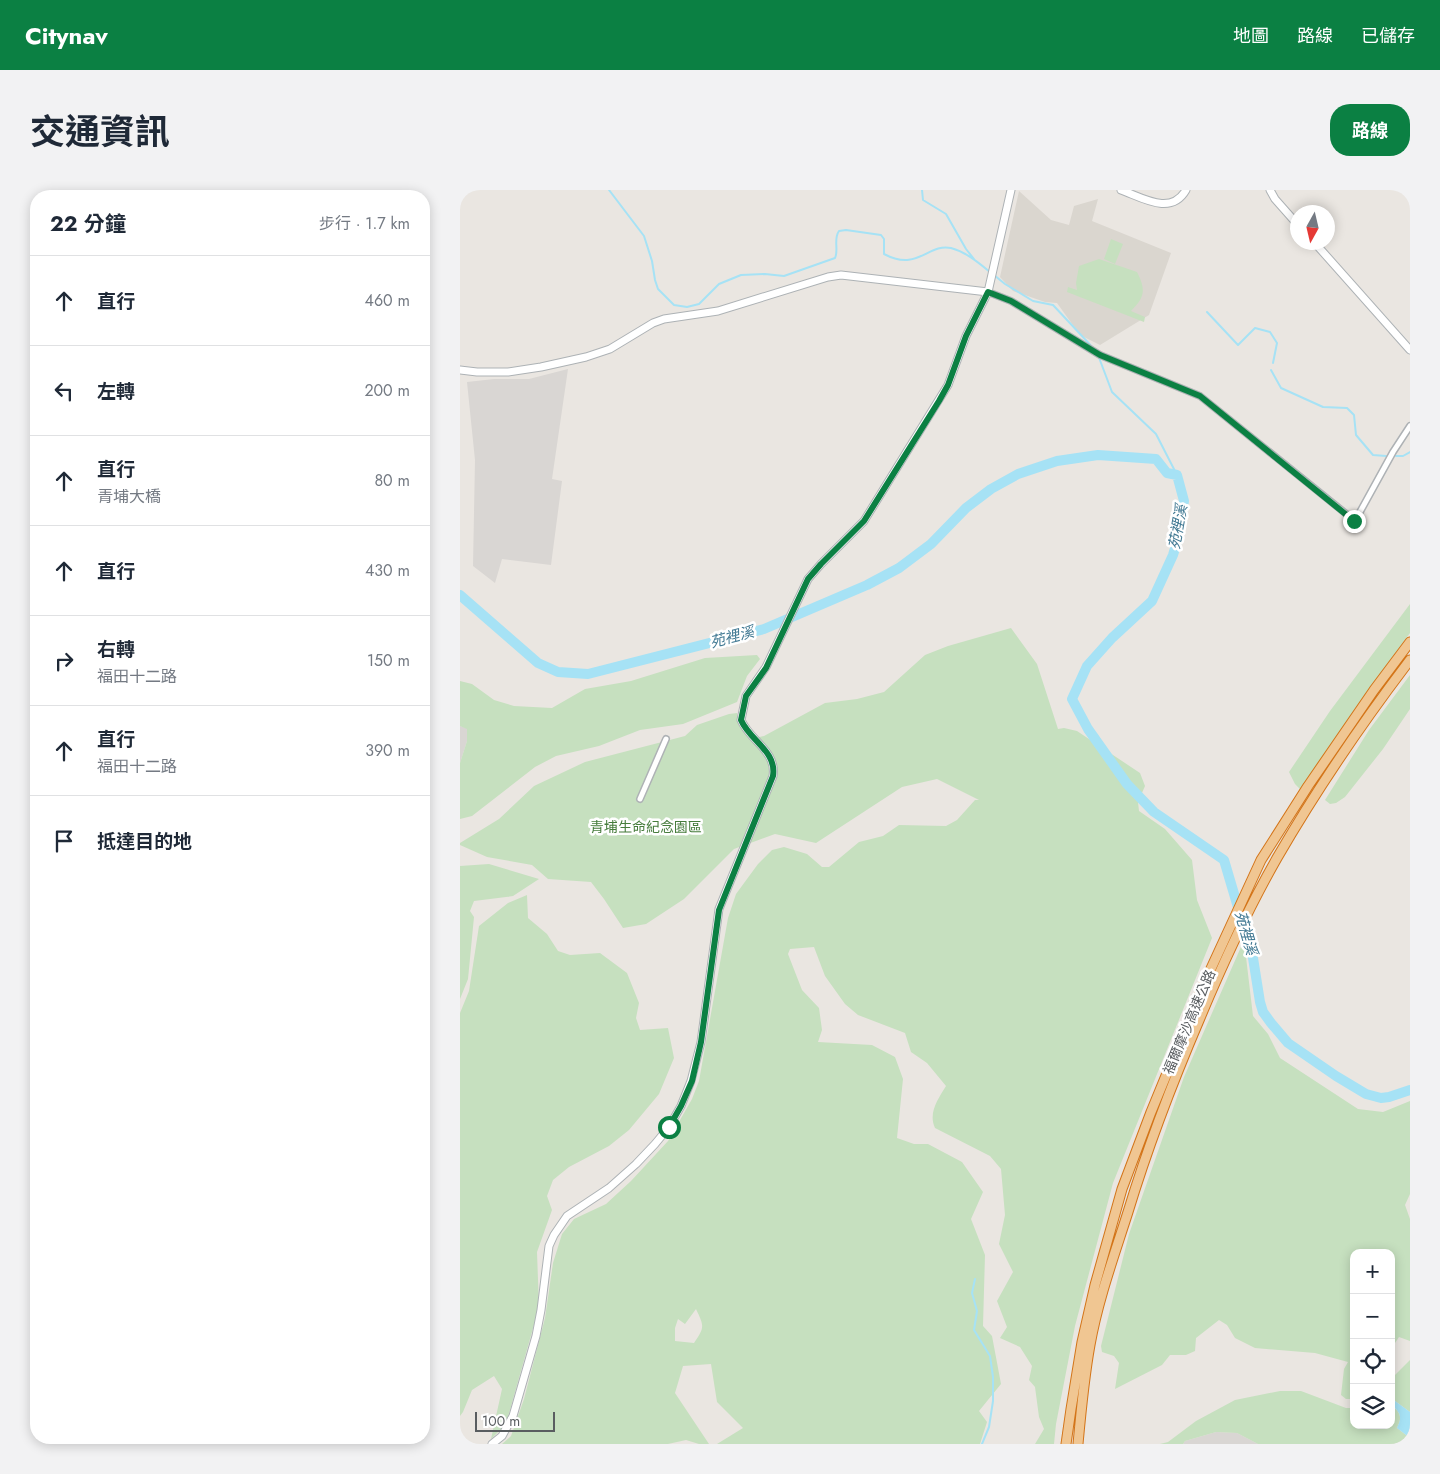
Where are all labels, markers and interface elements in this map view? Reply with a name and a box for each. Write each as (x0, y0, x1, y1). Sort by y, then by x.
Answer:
text: Citynav (25, 18, 108, 53)
text: 地圖 (1233, 23, 1269, 49)
text: 路線 (1297, 23, 1333, 49)
text: 已儲存 (1361, 23, 1415, 49)
button: 路線 (1330, 104, 1410, 156)
text: 交通資訊 (30, 107, 170, 157)
north arrow (1290, 205, 1335, 250)
text: 22 分鐘 (50, 209, 126, 239)
text: 步行 · 1.7 km (319, 212, 410, 235)
icon: ahead (50, 287, 78, 315)
text: 直行 (97, 288, 135, 315)
text: 460 m (365, 289, 410, 312)
icon: left (50, 377, 78, 405)
text: 左轉 (97, 378, 135, 405)
text: 200 m (364, 379, 410, 402)
text: 直行 (97, 456, 135, 483)
icon: ahead (50, 467, 78, 495)
text: 80 m (374, 469, 410, 492)
text: 青埔大橋 (97, 485, 161, 508)
water label: 苑裡溪 (1163, 501, 1193, 551)
route end (1343, 510, 1366, 533)
icon: ahead (50, 557, 78, 585)
text: 直行 (97, 558, 135, 585)
text: 430 m (365, 559, 410, 582)
water label: 苑裡溪 (707, 620, 759, 653)
text: 右轉 (97, 636, 135, 663)
icon: right (50, 647, 78, 675)
text: 150 m (367, 649, 410, 672)
text: 福田十二路 (97, 665, 177, 688)
text: 直行 (97, 726, 135, 753)
icon: ahead (50, 737, 78, 765)
text: 390 m (365, 739, 410, 762)
text: 福田十二路 (97, 755, 177, 778)
park label: 青埔生命紀念園區 (590, 817, 702, 837)
icon: arrive (50, 827, 78, 855)
text: 抵達目的地 (97, 828, 192, 855)
water label: 苑裡溪 (1229, 908, 1263, 960)
street label: 福爾摩沙高速公路 (1158, 967, 1220, 1077)
route start (658, 1116, 681, 1139)
map controls (1350, 1249, 1395, 1429)
button: + (1350, 1249, 1395, 1294)
button: − (1350, 1294, 1395, 1339)
button: locate (1350, 1339, 1395, 1384)
button: layers (1350, 1384, 1395, 1429)
scale bar (475, 1409, 555, 1432)
text: 100 m (482, 1411, 520, 1431)

